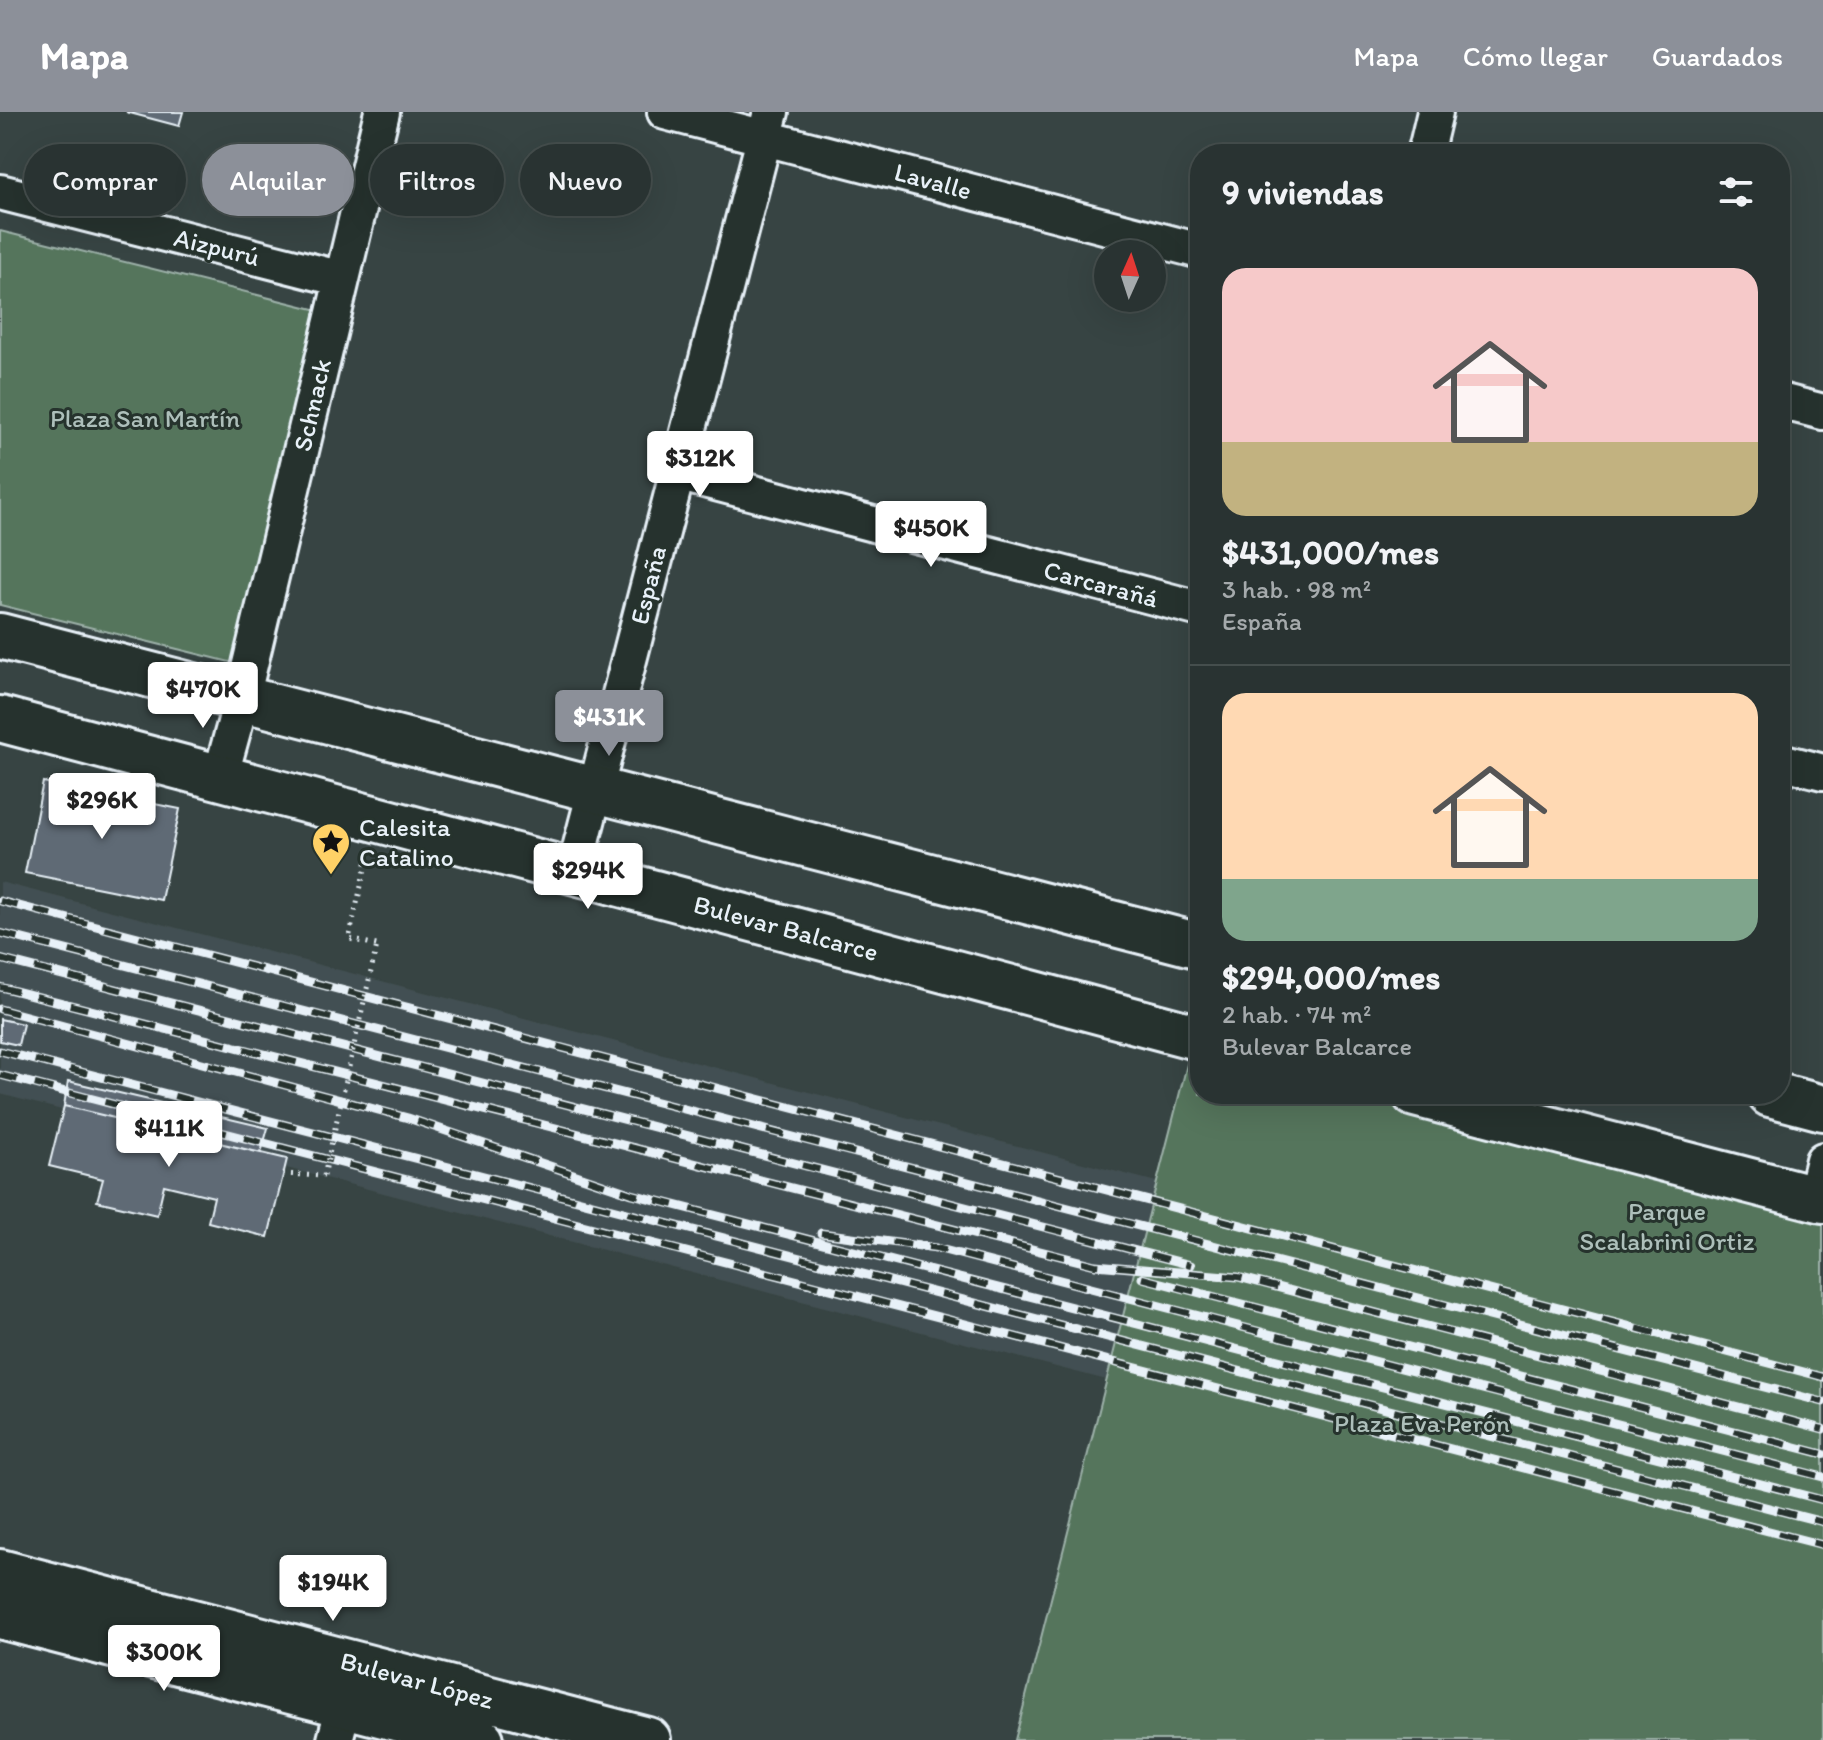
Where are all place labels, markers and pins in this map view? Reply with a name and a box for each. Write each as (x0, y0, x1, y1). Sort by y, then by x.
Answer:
pin: $312K (644, 431, 756, 499)
pin: $450K (875, 501, 987, 569)
pin: $470K (147, 662, 259, 730)
pin: $431K (553, 690, 665, 758)
pin: $296K (46, 773, 158, 841)
place label: Calesita Catalino (359, 811, 454, 873)
place icon: Calesita Catalino (310, 821, 352, 876)
pin: $294K (532, 843, 644, 911)
pin: $411K (113, 1101, 225, 1169)
pin: $194K (277, 1555, 389, 1623)
pin: $300K (108, 1625, 220, 1693)

